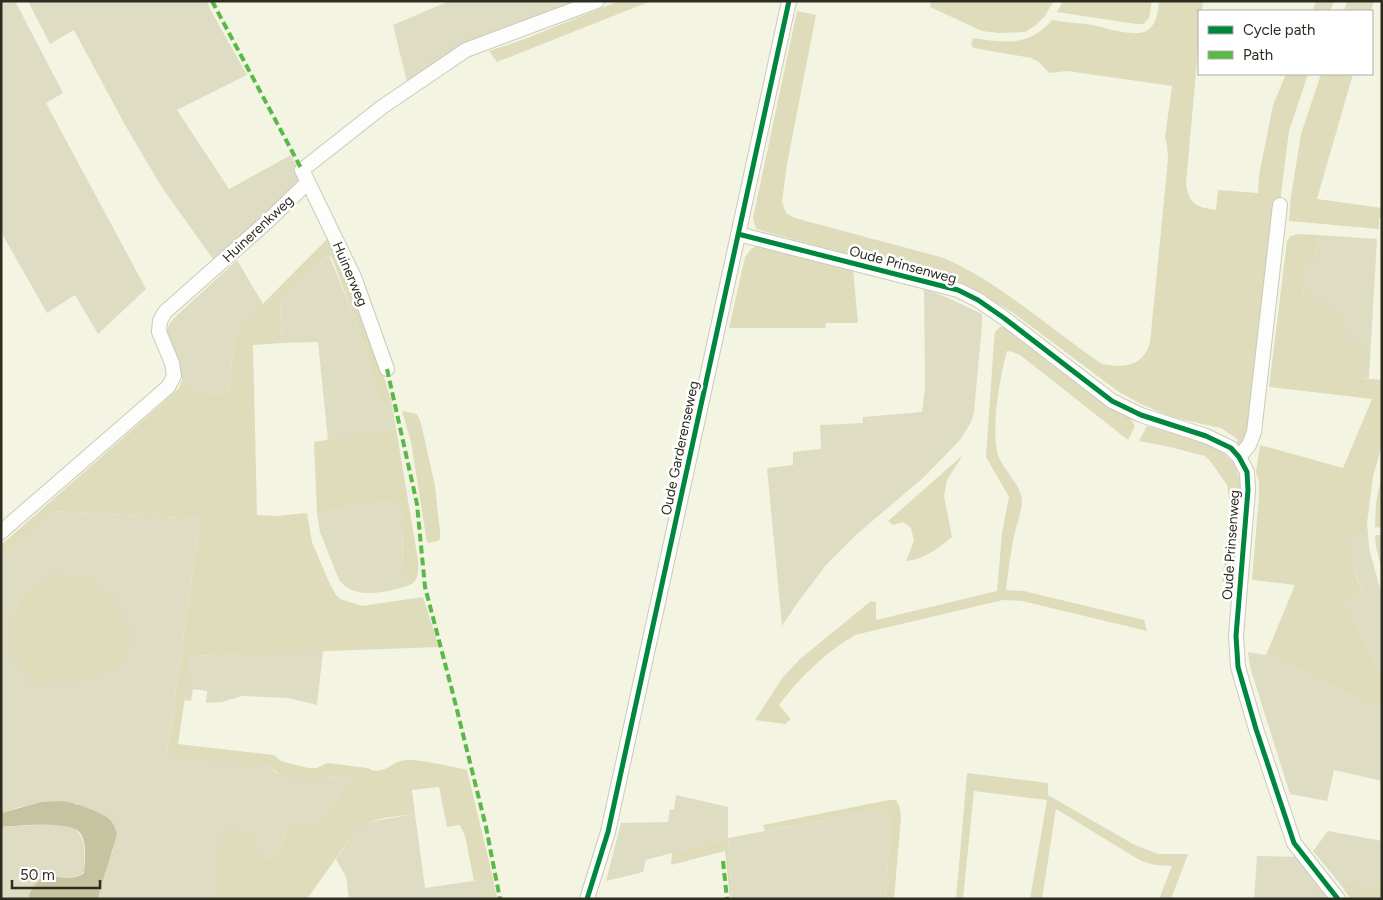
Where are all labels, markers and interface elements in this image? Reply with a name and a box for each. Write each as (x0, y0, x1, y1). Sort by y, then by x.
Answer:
legend (1198, 10, 1373, 75)
text: Cycle path (1243, 21, 1315, 39)
text: Path (1243, 46, 1273, 64)
street label: Huinerenkweg (219, 192, 297, 266)
street label: Huinerweg (329, 239, 371, 309)
street label: Oude Prinsenweg (847, 243, 959, 287)
street label: Oude Garderenseweg (657, 379, 703, 517)
street label: Oude Prinsenweg (1219, 489, 1243, 601)
scale bar (12, 858, 100, 890)
text: 50 m (20, 866, 55, 884)

